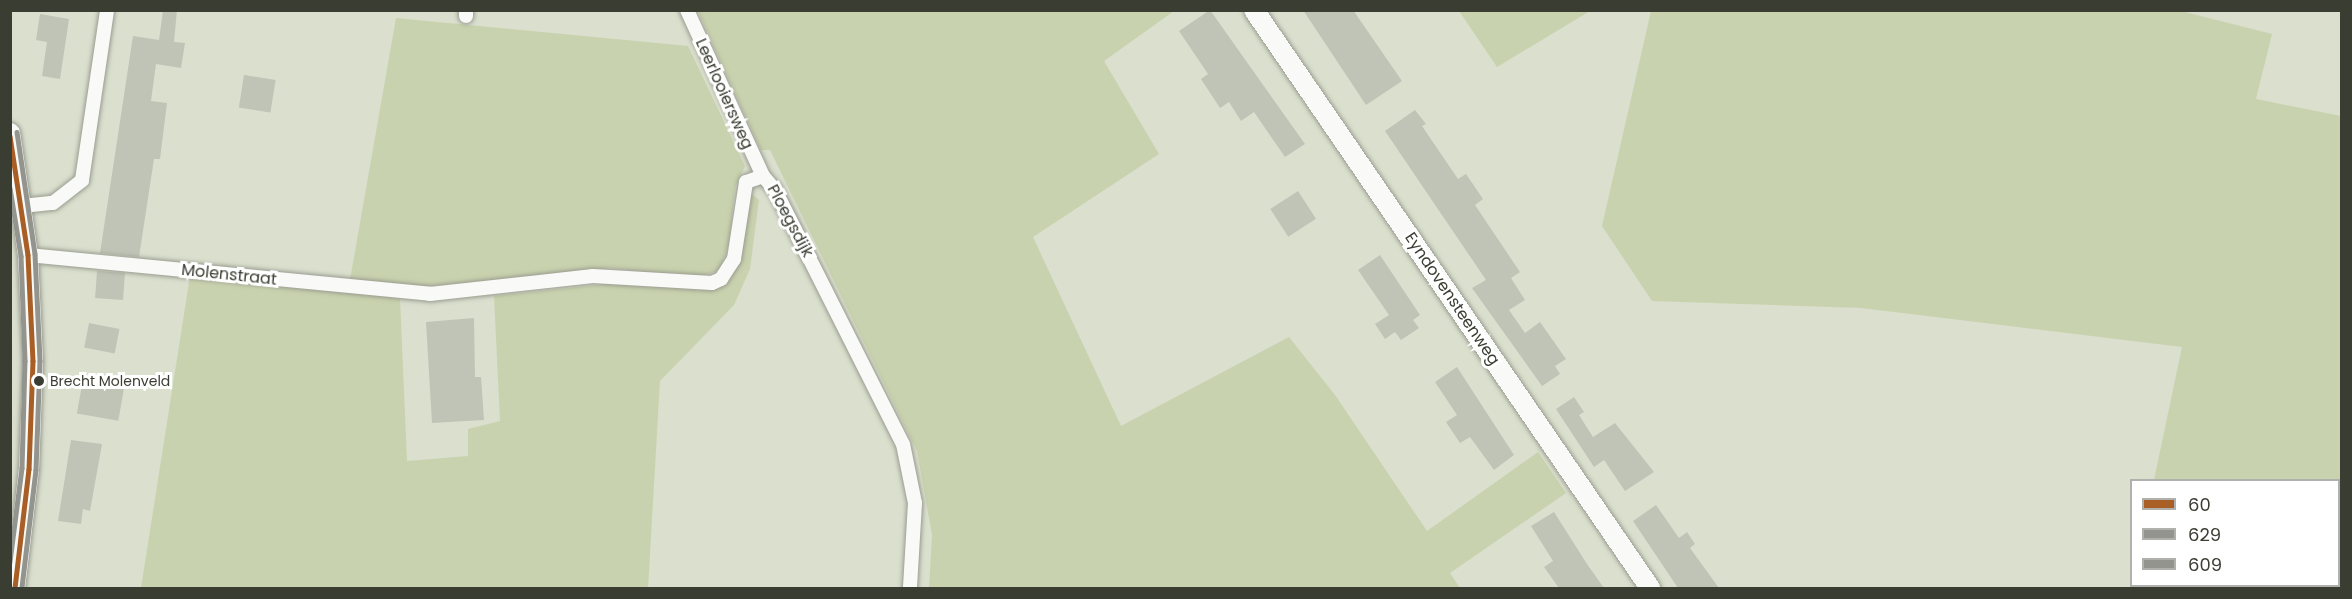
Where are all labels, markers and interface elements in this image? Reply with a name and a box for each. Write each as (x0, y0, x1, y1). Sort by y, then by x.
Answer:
street label: Leerlooiersweg (691, 36, 757, 152)
street label: Ploegsdijk (763, 181, 817, 261)
street label: Eyndovensteenweg (1400, 229, 1504, 369)
street label: Molenstraat (180, 260, 278, 290)
place label: Brecht Molenveld (50, 373, 170, 389)
marker: Brecht Molenveld (33, 375, 45, 387)
legend (2130, 479, 2340, 587)
text: 60 (2188, 492, 2211, 517)
text: 629 (2188, 522, 2221, 547)
text: 609 (2188, 552, 2222, 577)

